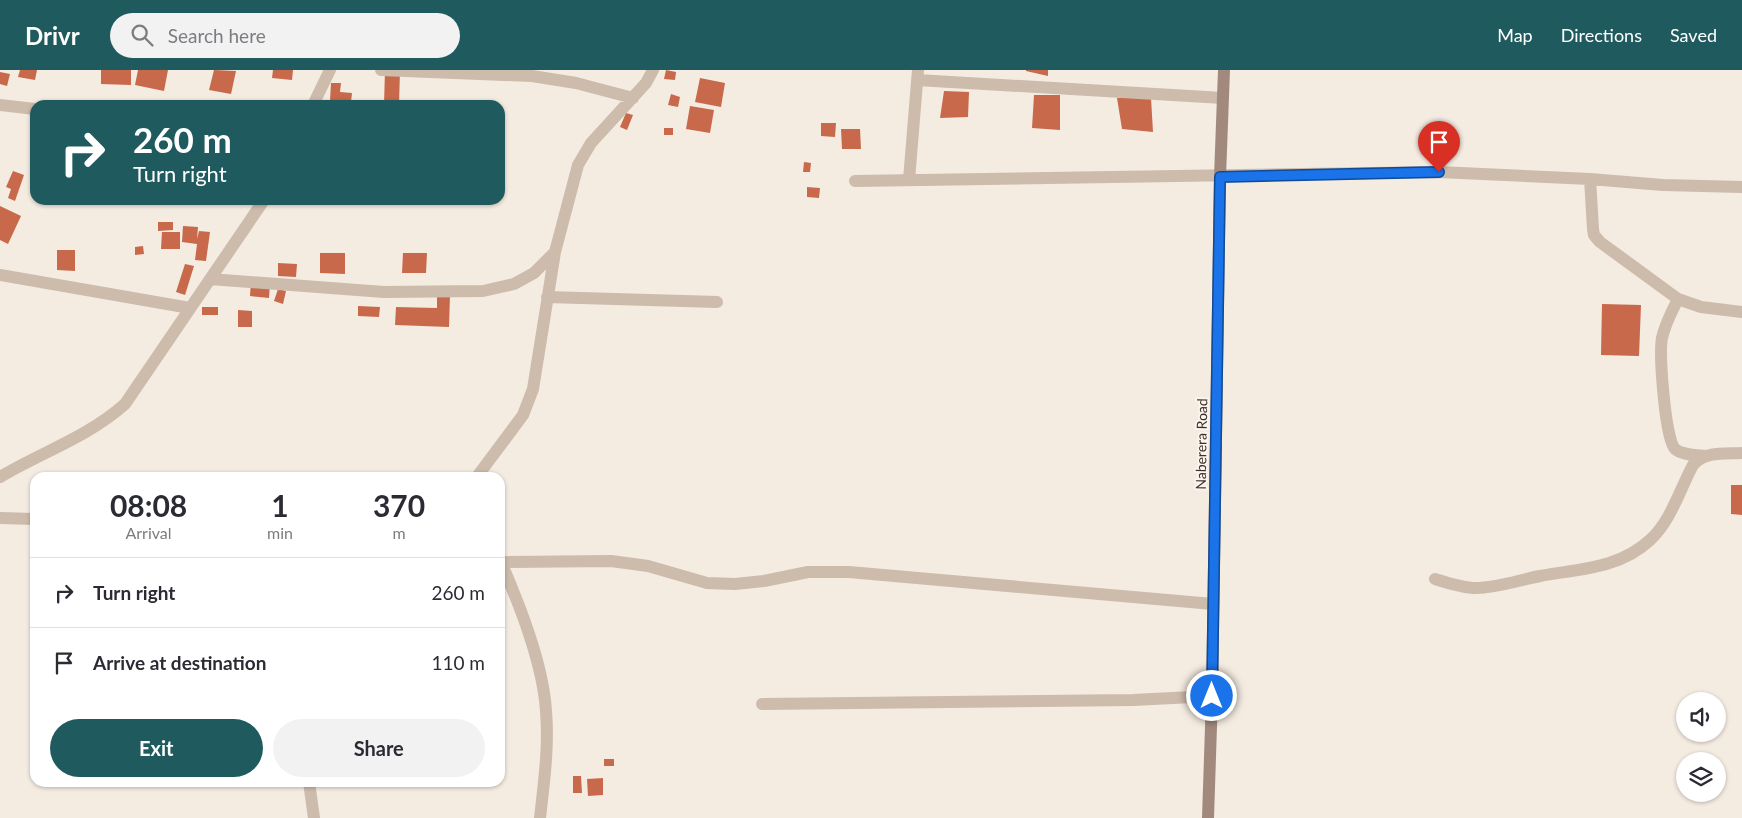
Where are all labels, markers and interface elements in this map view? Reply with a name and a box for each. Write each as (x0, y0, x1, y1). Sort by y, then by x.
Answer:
search box (110, 13, 460, 58)
text: Drivr (25, 21, 80, 50)
icon: search (128, 21, 156, 49)
text: Search here (168, 24, 266, 47)
text: Map (1497, 24, 1533, 46)
text: Directions (1561, 24, 1642, 46)
text: Saved (1670, 24, 1717, 46)
text: 260 m (133, 118, 232, 160)
icon: right (50, 120, 115, 185)
pin (1418, 121, 1460, 172)
icon: arrive (1425, 128, 1453, 156)
text: Turn right (133, 160, 227, 187)
street label: Naberera Road (1192, 398, 1210, 490)
text: 08:08 (110, 487, 187, 523)
text: 1 (271, 487, 289, 523)
text: 370 (373, 487, 425, 523)
text: Arrival (125, 523, 172, 542)
text: min (267, 523, 293, 542)
text: m (392, 523, 406, 542)
icon: right (50, 579, 78, 607)
text: Turn right (93, 581, 175, 604)
text: 260 m (431, 581, 485, 604)
icon: arrive (50, 649, 78, 677)
text: Arrive at destination (93, 651, 266, 674)
text: 110 m (431, 651, 485, 674)
position arrow (1185, 669, 1237, 721)
map controls (1676, 692, 1726, 802)
button: sound (1676, 692, 1726, 742)
button: Exit (50, 719, 263, 777)
button: Share (273, 719, 485, 777)
button: layers (1676, 752, 1726, 802)

